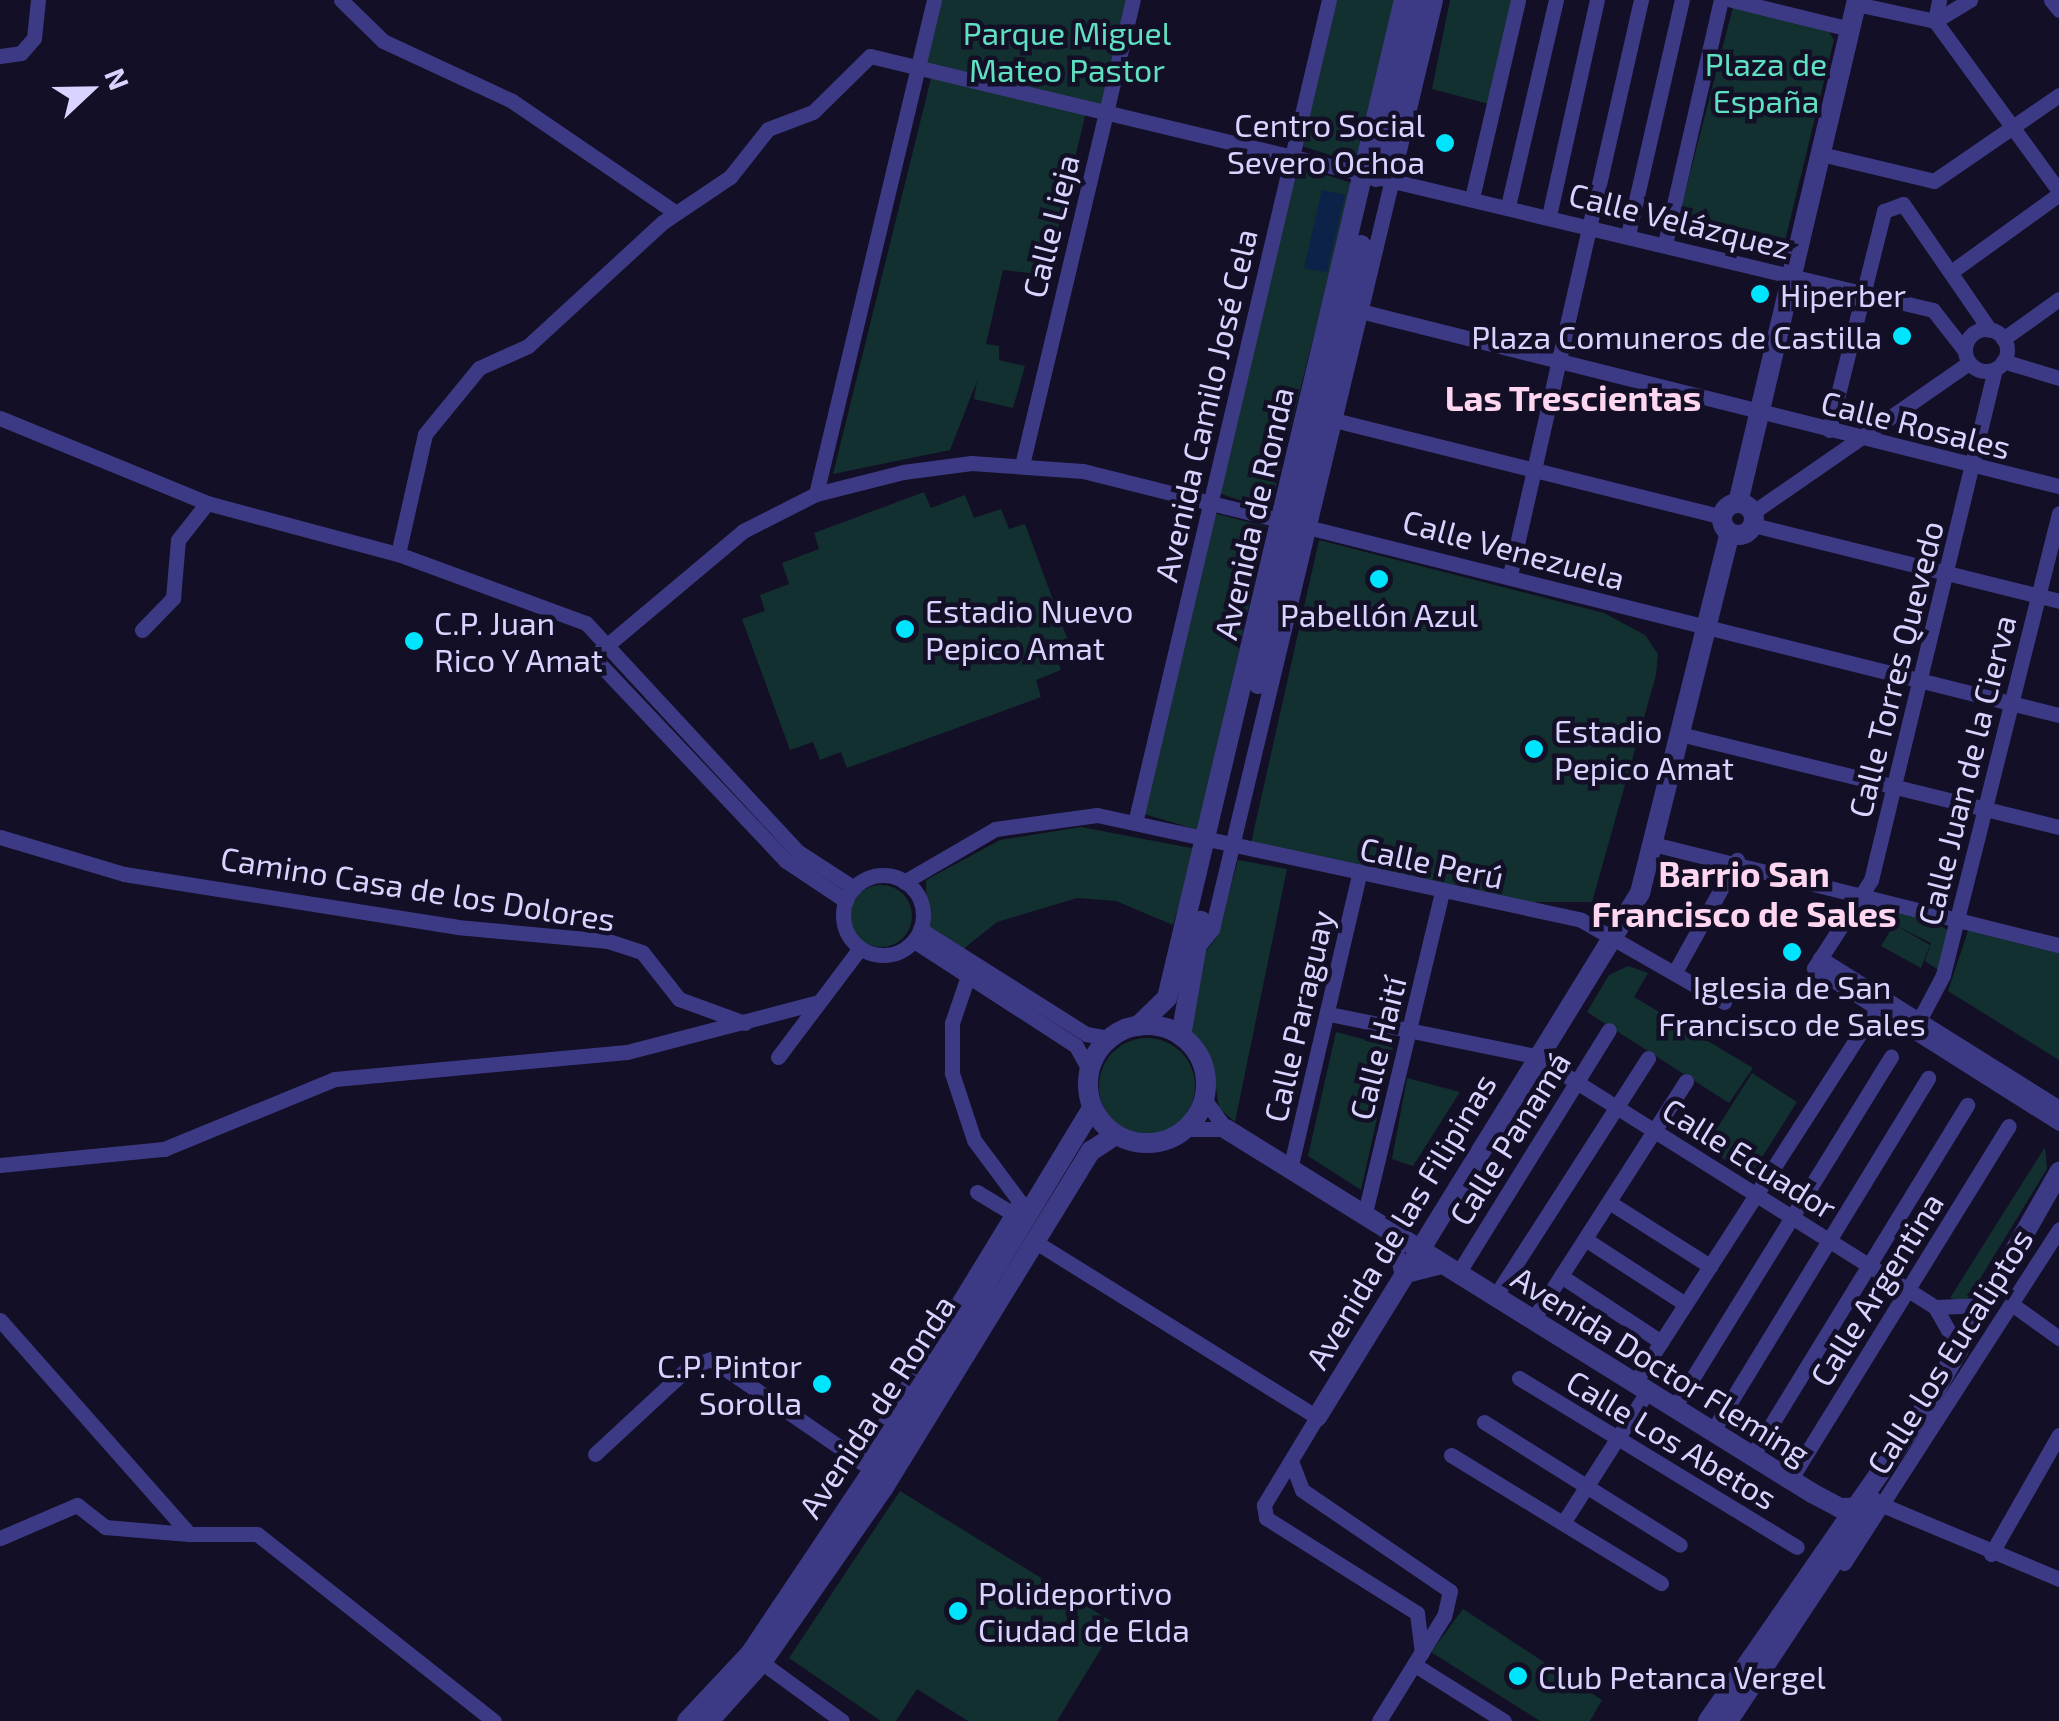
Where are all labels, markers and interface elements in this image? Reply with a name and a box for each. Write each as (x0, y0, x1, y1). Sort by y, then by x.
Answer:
park label: Parque Miguel Mateo Pastor (963, 14, 1171, 89)
north arrow (40, 40, 140, 140)
park label: Plaza de España (1705, 45, 1827, 120)
text: N (98, 63, 137, 95)
place label: Centro Social Severo Ochoa (1227, 106, 1425, 181)
marker: Centro Social Severo Ochoa (1434, 132, 1456, 154)
street label: Calle Lieja (1014, 150, 1086, 302)
street label: Calle Velázquez (1565, 174, 1795, 266)
street label: Avenida Camilo José Cela (1146, 225, 1264, 585)
place label: Hiperber (1780, 275, 1906, 313)
marker: Hiperber (1749, 283, 1771, 305)
place label: Plaza Comuneros de Castilla (1471, 317, 1882, 355)
marker: Plaza Comuneros de Castilla (1891, 325, 1913, 347)
district label: Las Trescientas (1444, 376, 1702, 418)
street label: Calle Rosales (1817, 382, 2015, 466)
street label: Avenida de Ronda (1205, 383, 1301, 643)
street label: Calle Venezuela (1398, 501, 1630, 597)
street label: Calle Torres Quevedo (1839, 516, 1951, 822)
marker: Pabellón Azul (1368, 568, 1390, 590)
place label: Estadio Nuevo Pepico Amat (925, 592, 1133, 667)
place label: Pabellón Azul (1280, 595, 1478, 633)
place label: C.P. Juan Rico Y Amat (434, 604, 605, 679)
street label: Calle Juan de la Cierva (1909, 611, 2023, 929)
marker: Estadio Nuevo Pepico Amat (894, 618, 916, 640)
marker: C.P. Juan Rico Y Amat (403, 630, 425, 652)
place label: Estadio Pepico Amat (1554, 712, 1735, 787)
marker: Estadio Pepico Amat (1523, 738, 1545, 760)
street label: Calle Perú (1357, 828, 1507, 896)
street label: Camino Casa de los Dolores (218, 838, 618, 938)
district label: Barrio San Francisco de Sales (1591, 852, 1897, 934)
street label: Calle Paraguay (1255, 906, 1341, 1126)
marker: Iglesia de San Francisco de Sales (1781, 941, 1803, 963)
place label: Iglesia de San Francisco de Sales (1658, 968, 1926, 1043)
street label: Calle Haití (1341, 972, 1413, 1124)
street label: Calle Panamá (1440, 1044, 1578, 1232)
street label: Avenida de las Filipinas (1297, 1066, 1503, 1376)
street label: Calle Ecuador (1656, 1089, 1844, 1227)
street label: Calle Argentina (1801, 1185, 1951, 1393)
street label: Calle los Eucaliptos (1858, 1221, 2040, 1481)
street label: Avenida Doctor Fleming (1505, 1257, 1817, 1473)
street label: Avenida de Ronda (790, 1287, 962, 1525)
place label: C.P. Pintor Sorolla (657, 1347, 802, 1422)
street label: Calle Los Abetos (1560, 1361, 1784, 1517)
marker: C.P. Pintor Sorolla (811, 1373, 833, 1395)
place label: Polideportivo Ciudad de Elda (978, 1574, 1190, 1649)
marker: Polideportivo Ciudad de Elda (947, 1600, 969, 1622)
place label: Club Petanca Vergel (1538, 1657, 1827, 1695)
marker: Club Petanca Vergel (1507, 1665, 1529, 1687)

